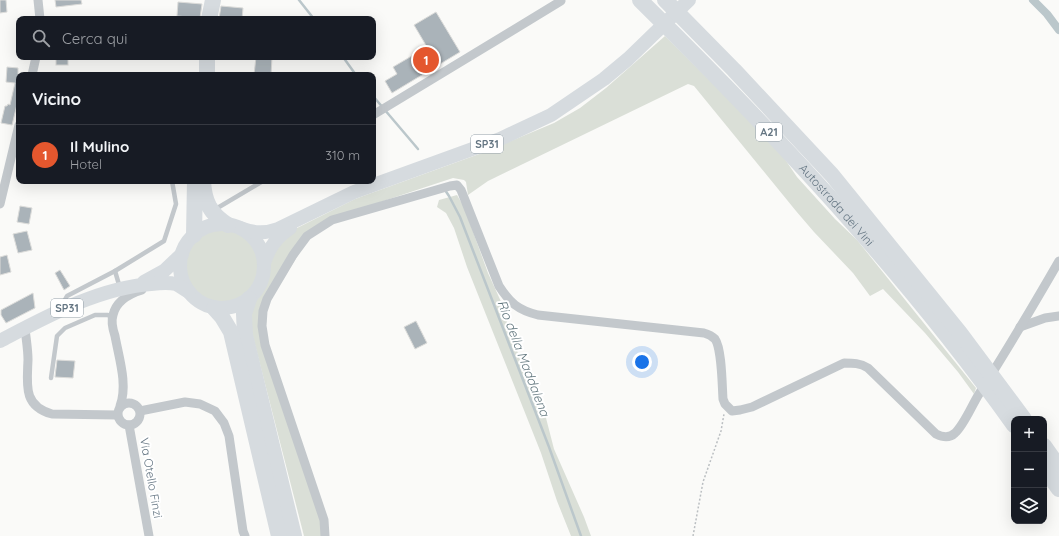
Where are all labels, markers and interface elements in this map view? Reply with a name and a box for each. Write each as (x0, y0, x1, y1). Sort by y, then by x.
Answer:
search box (16, 16, 376, 60)
icon: search (30, 27, 52, 49)
text: Cerca qui (62, 29, 128, 48)
pin: 1 (413, 45, 439, 75)
text: Vicino (32, 88, 81, 109)
road number: A21 (756, 123, 782, 141)
road number: SP31 (471, 135, 503, 153)
text: Il Mulino (70, 137, 129, 156)
text: 1 (42, 147, 48, 163)
text: 310 m (325, 147, 360, 163)
text: Hotel (70, 156, 102, 172)
street label: Autostrada dei Vini (796, 161, 877, 249)
water label: Rio della Maddalena (494, 298, 554, 420)
road number: SP31 (51, 299, 83, 317)
your location (632, 352, 652, 372)
map controls (1011, 416, 1047, 524)
button: + (1011, 416, 1047, 452)
street label: Via Otello Finzi (137, 436, 166, 519)
button: − (1011, 452, 1047, 488)
button: layers (1011, 488, 1047, 524)

